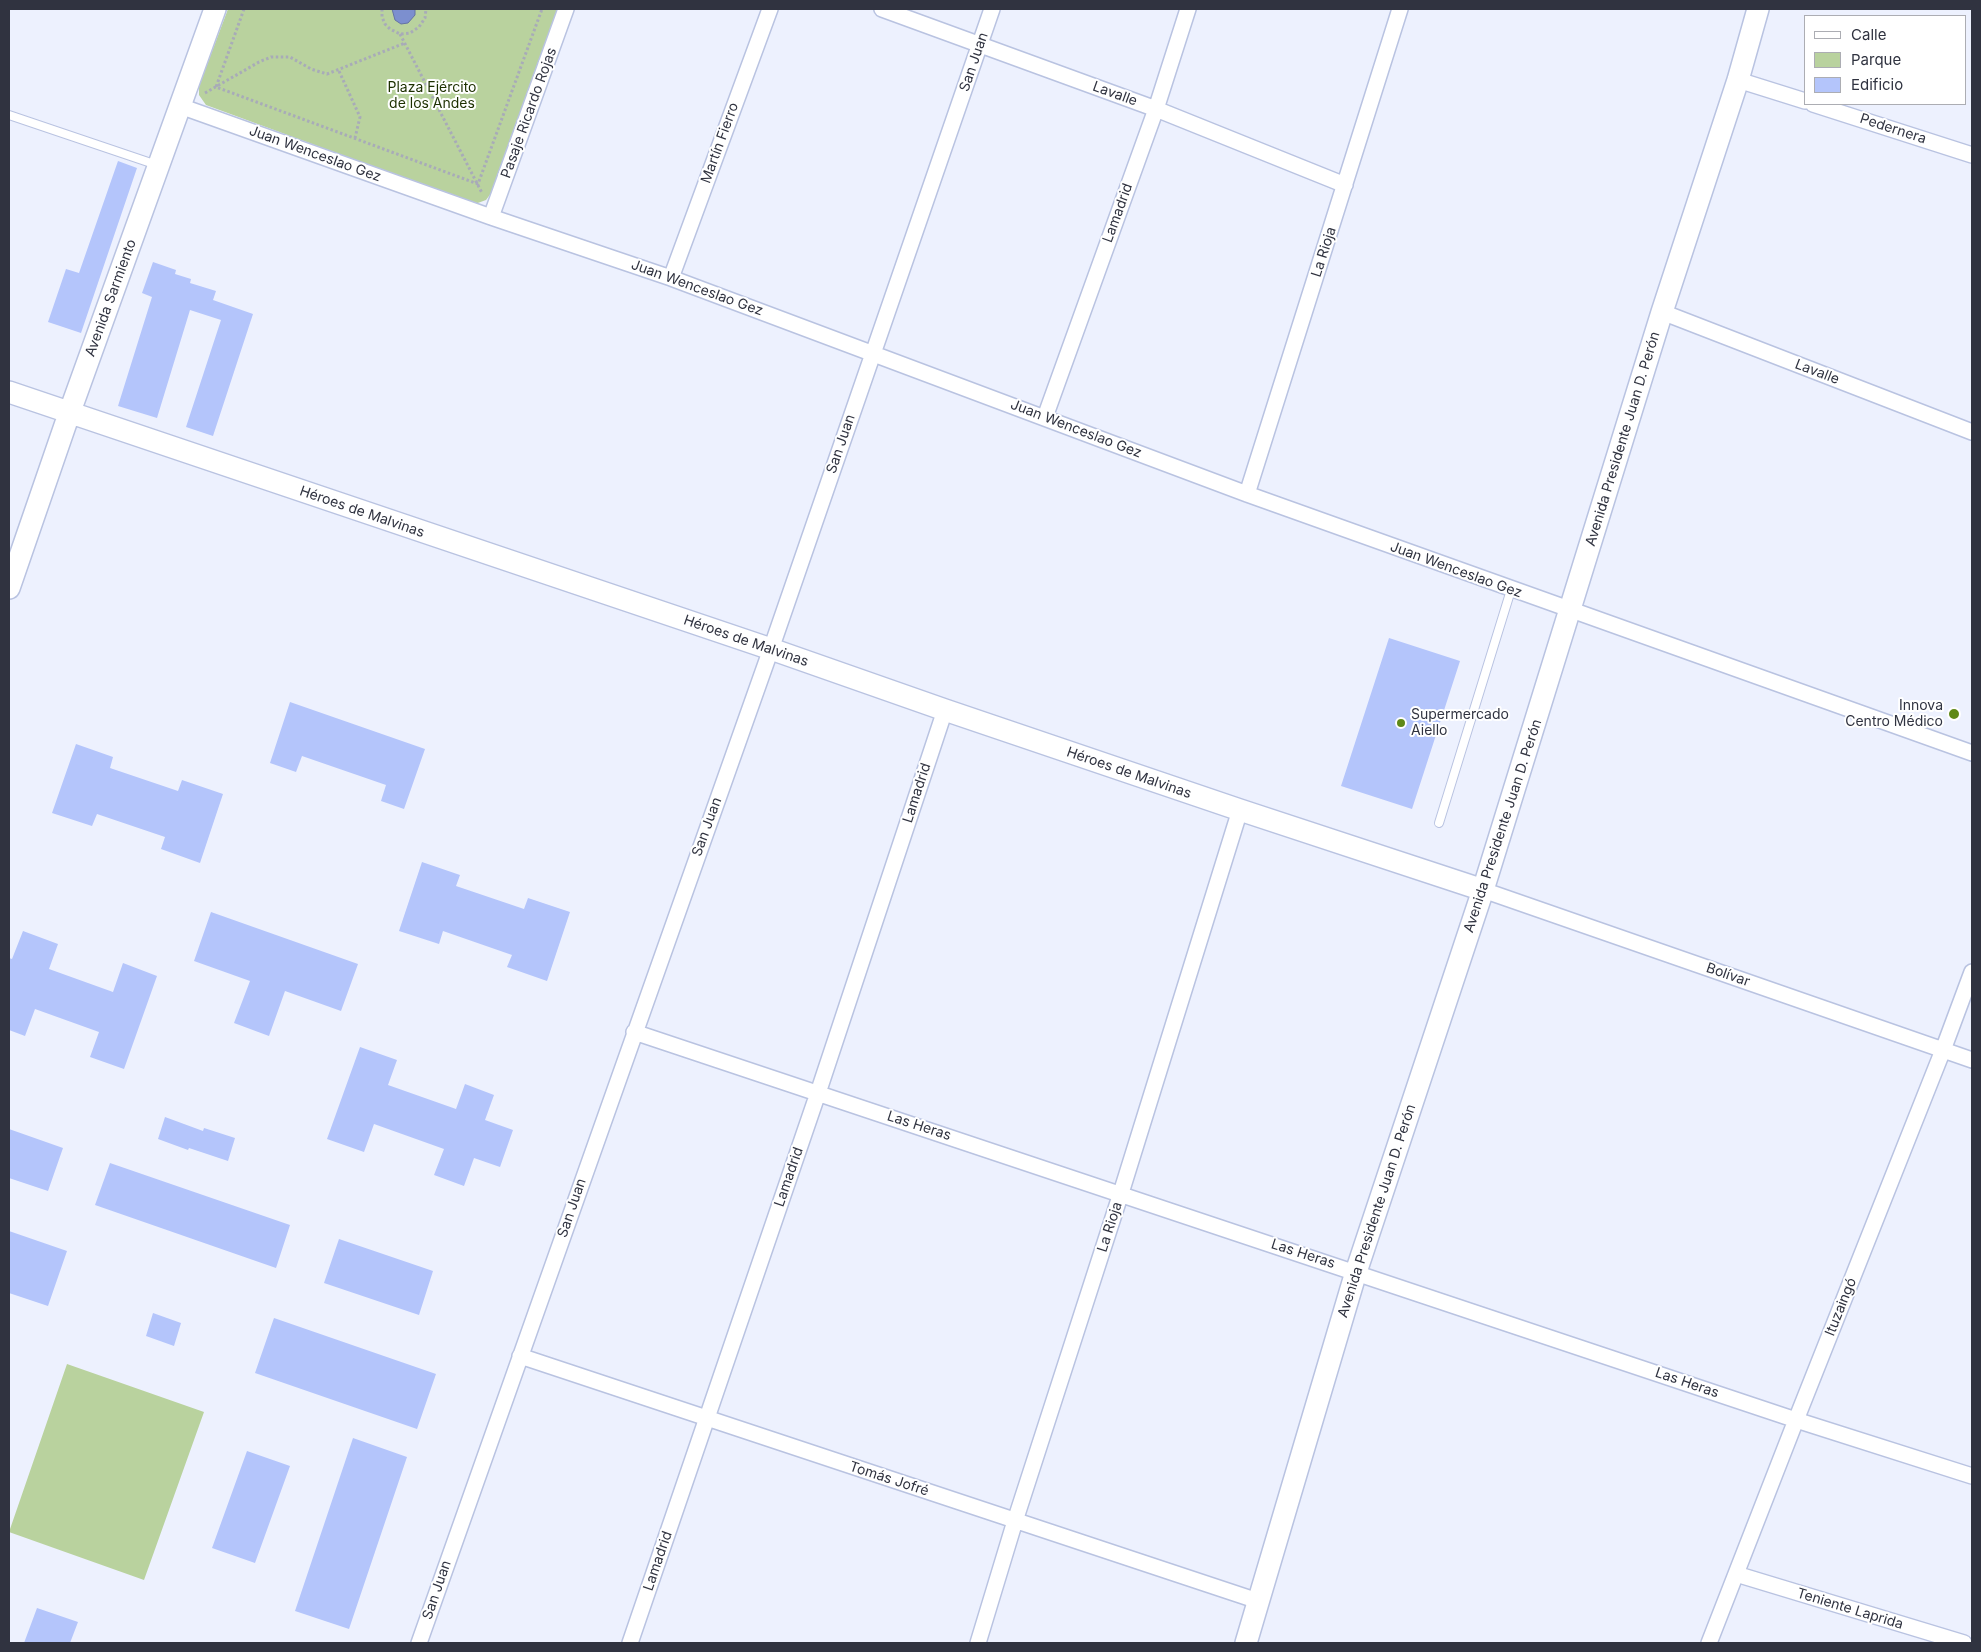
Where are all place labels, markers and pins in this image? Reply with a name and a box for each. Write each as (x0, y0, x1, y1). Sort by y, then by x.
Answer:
place label: Innova Centro Médico (1845, 698, 1943, 730)
place label: Supermercado Aiello (1411, 707, 1509, 740)
marker: Innova Centro Médico (1947, 707, 1961, 721)
marker: Supermercado Aiello (1395, 717, 1407, 729)

